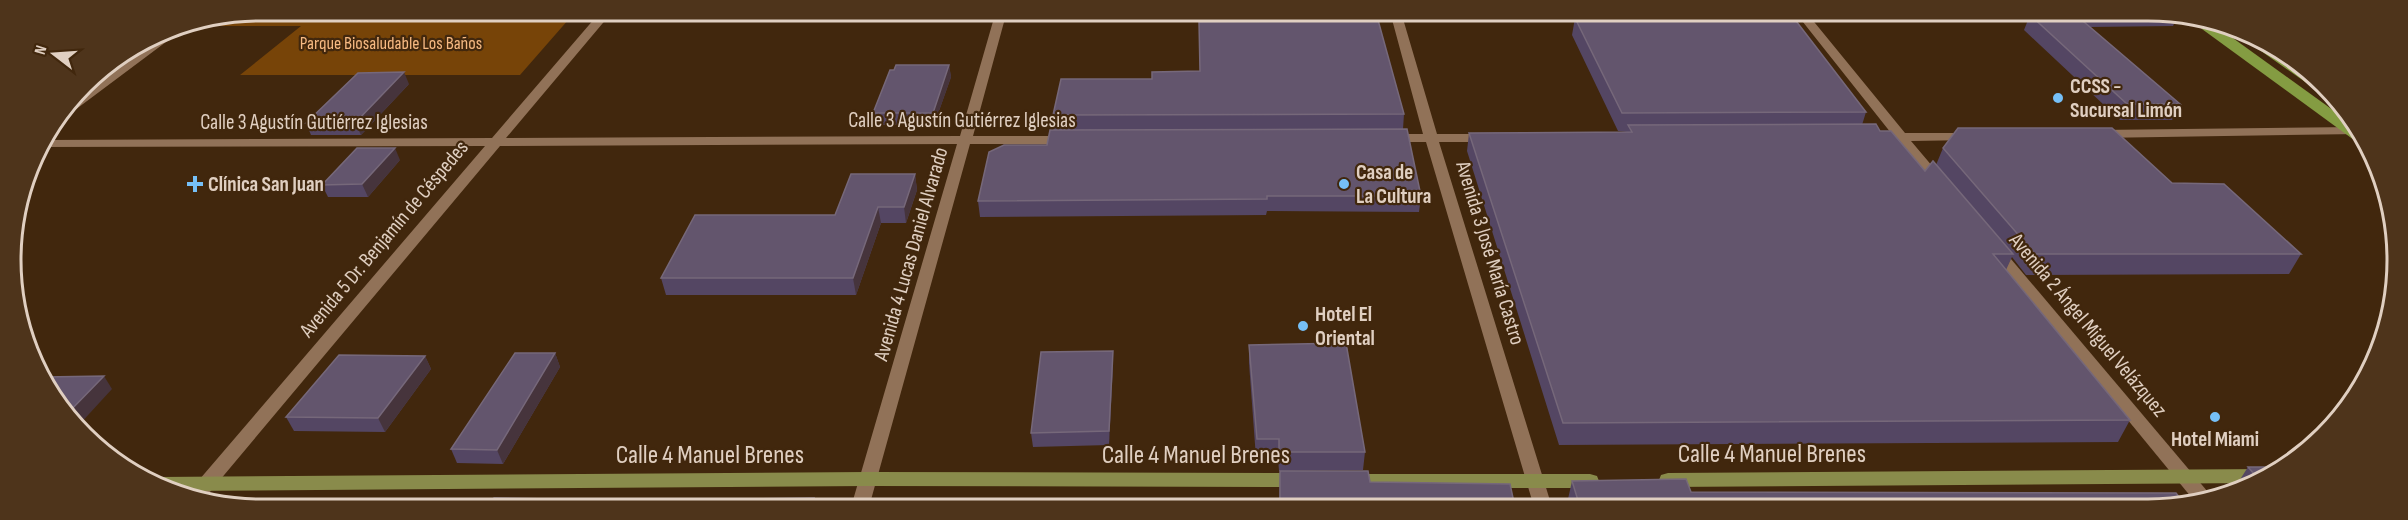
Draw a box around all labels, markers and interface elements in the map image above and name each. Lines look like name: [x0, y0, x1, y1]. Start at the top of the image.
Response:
north arrow: [24, 24, 84, 84]
park label: Parque Biosaludable Los Baños: [300, 33, 482, 54]
text: N: [31, 43, 51, 57]
place label: CCSS - Sucursal Limón: [2070, 74, 2182, 123]
marker: CCSS - Sucursal Limón: [2051, 91, 2065, 105]
street label: Calle 3 Agustín Gutiérrez Iglesias: [848, 108, 1076, 133]
street label: Calle 3 Agustín Gutiérrez Iglesias: [200, 110, 428, 135]
street label: Avenida 5 Dr. Benjamín de Céspedes: [294, 136, 474, 343]
street label: Avenida 4 Lucas Daniel Alvarado: [868, 144, 953, 365]
street label: Avenida 3 José María Castro: [1450, 157, 1530, 348]
place label: Casa de La Cultura: [1356, 160, 1431, 209]
place label: Clínica San Juan: [208, 172, 324, 197]
marker: Clínica San Juan: [186, 175, 204, 193]
marker: Casa de La Cultura: [1337, 177, 1351, 191]
street label: Avenida 2 Ángel Miguel Velázquez: [2003, 227, 2172, 422]
place label: Hotel El Oriental: [1315, 302, 1375, 351]
marker: Hotel El Oriental: [1296, 319, 1310, 333]
marker: Hotel Miami: [2208, 410, 2222, 424]
place label: Hotel Miami: [2171, 427, 2259, 452]
street label: Calle 4 Manuel Brenes: [1678, 439, 1866, 470]
street label: Calle 4 Manuel Brenes: [616, 440, 804, 471]
street label: Calle 4 Manuel Brenes: [1102, 440, 1290, 471]

